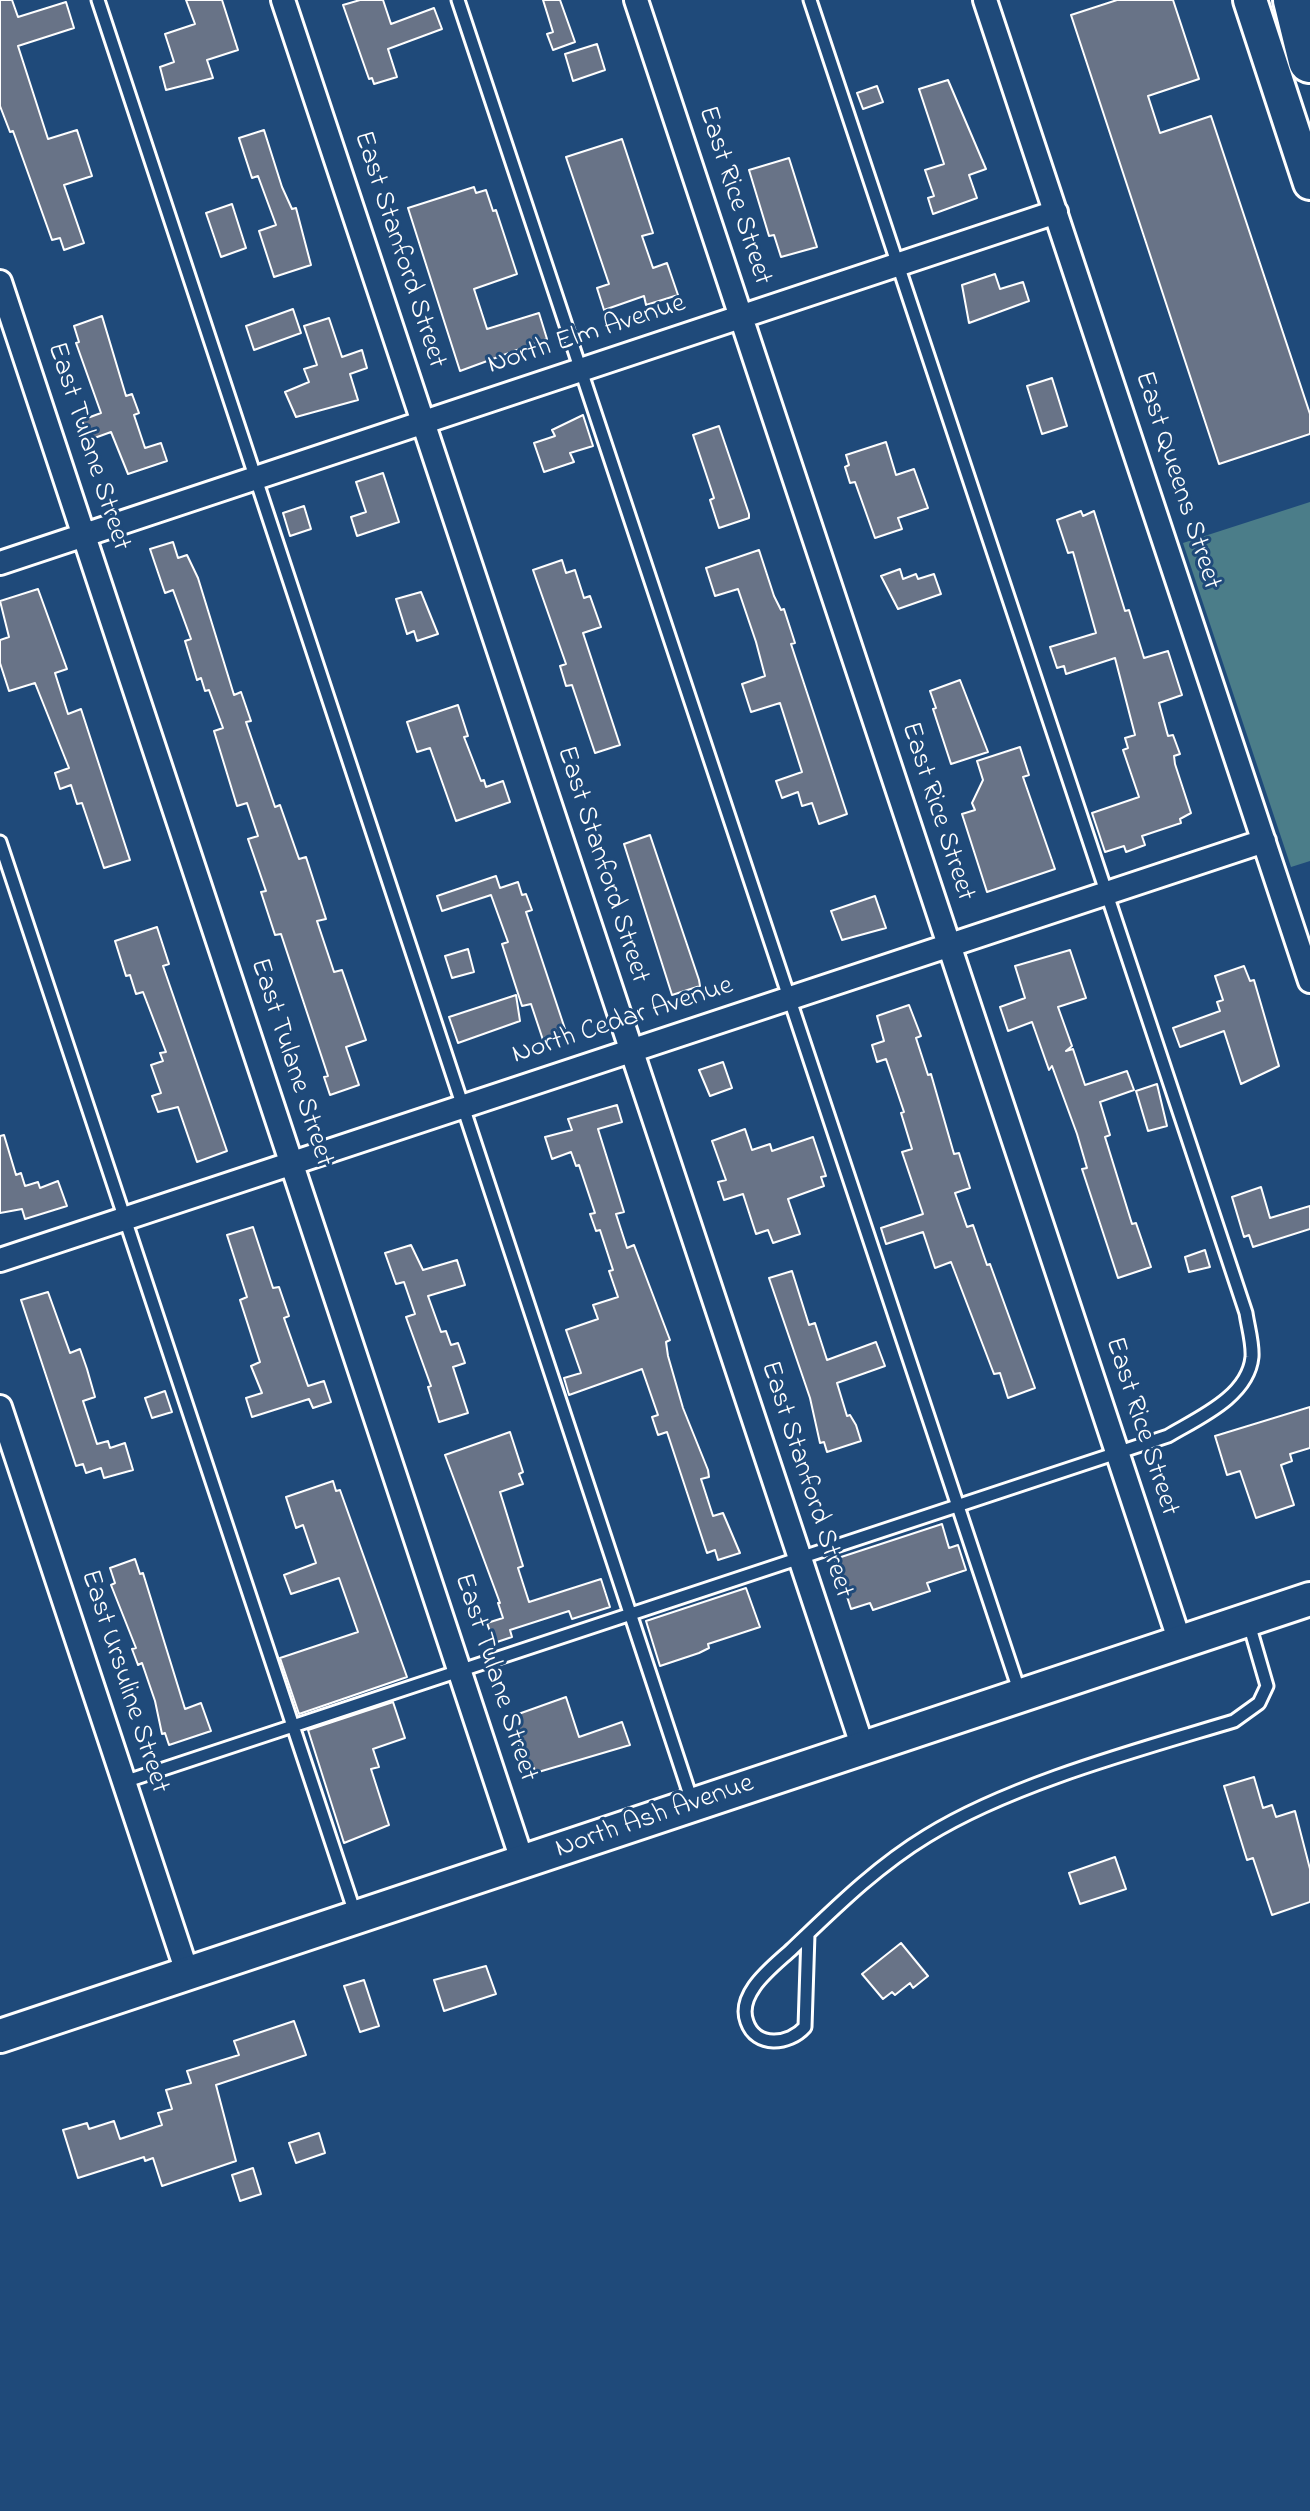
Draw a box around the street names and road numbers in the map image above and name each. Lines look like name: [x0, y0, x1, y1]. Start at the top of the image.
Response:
street label: East Rice Street: [688, 102, 778, 290]
street label: East Stanford Street: [344, 127, 452, 373]
street label: North Elm Avenue: [484, 288, 690, 384]
street label: East Tulane Street: [38, 339, 136, 555]
street label: East Queens Street: [1125, 368, 1227, 594]
street label: East Rice Street: [891, 718, 981, 906]
street label: East Stanford Street: [547, 742, 655, 988]
street label: East Tulane Street: [241, 955, 339, 1171]
street label: North Cedar Avenue: [508, 970, 738, 1074]
street label: East Rice Street: [1095, 1333, 1185, 1521]
street label: East Stanford Street: [751, 1357, 859, 1603]
street label: East Ursuline Street: [71, 1566, 175, 1798]
street label: East Tulane Street: [445, 1570, 543, 1786]
street label: North Ash Avenue: [551, 1768, 759, 1868]

